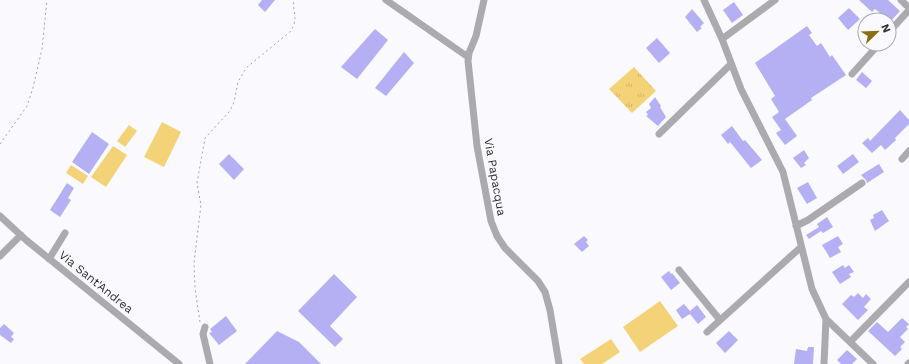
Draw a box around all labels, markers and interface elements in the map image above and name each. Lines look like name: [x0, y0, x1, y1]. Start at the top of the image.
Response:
north arrow: [857, 12, 897, 52]
text: N: [878, 22, 893, 35]
street label: Via Papacqua: [481, 137, 509, 217]
street label: Via Sant'Andrea: [56, 248, 136, 316]

